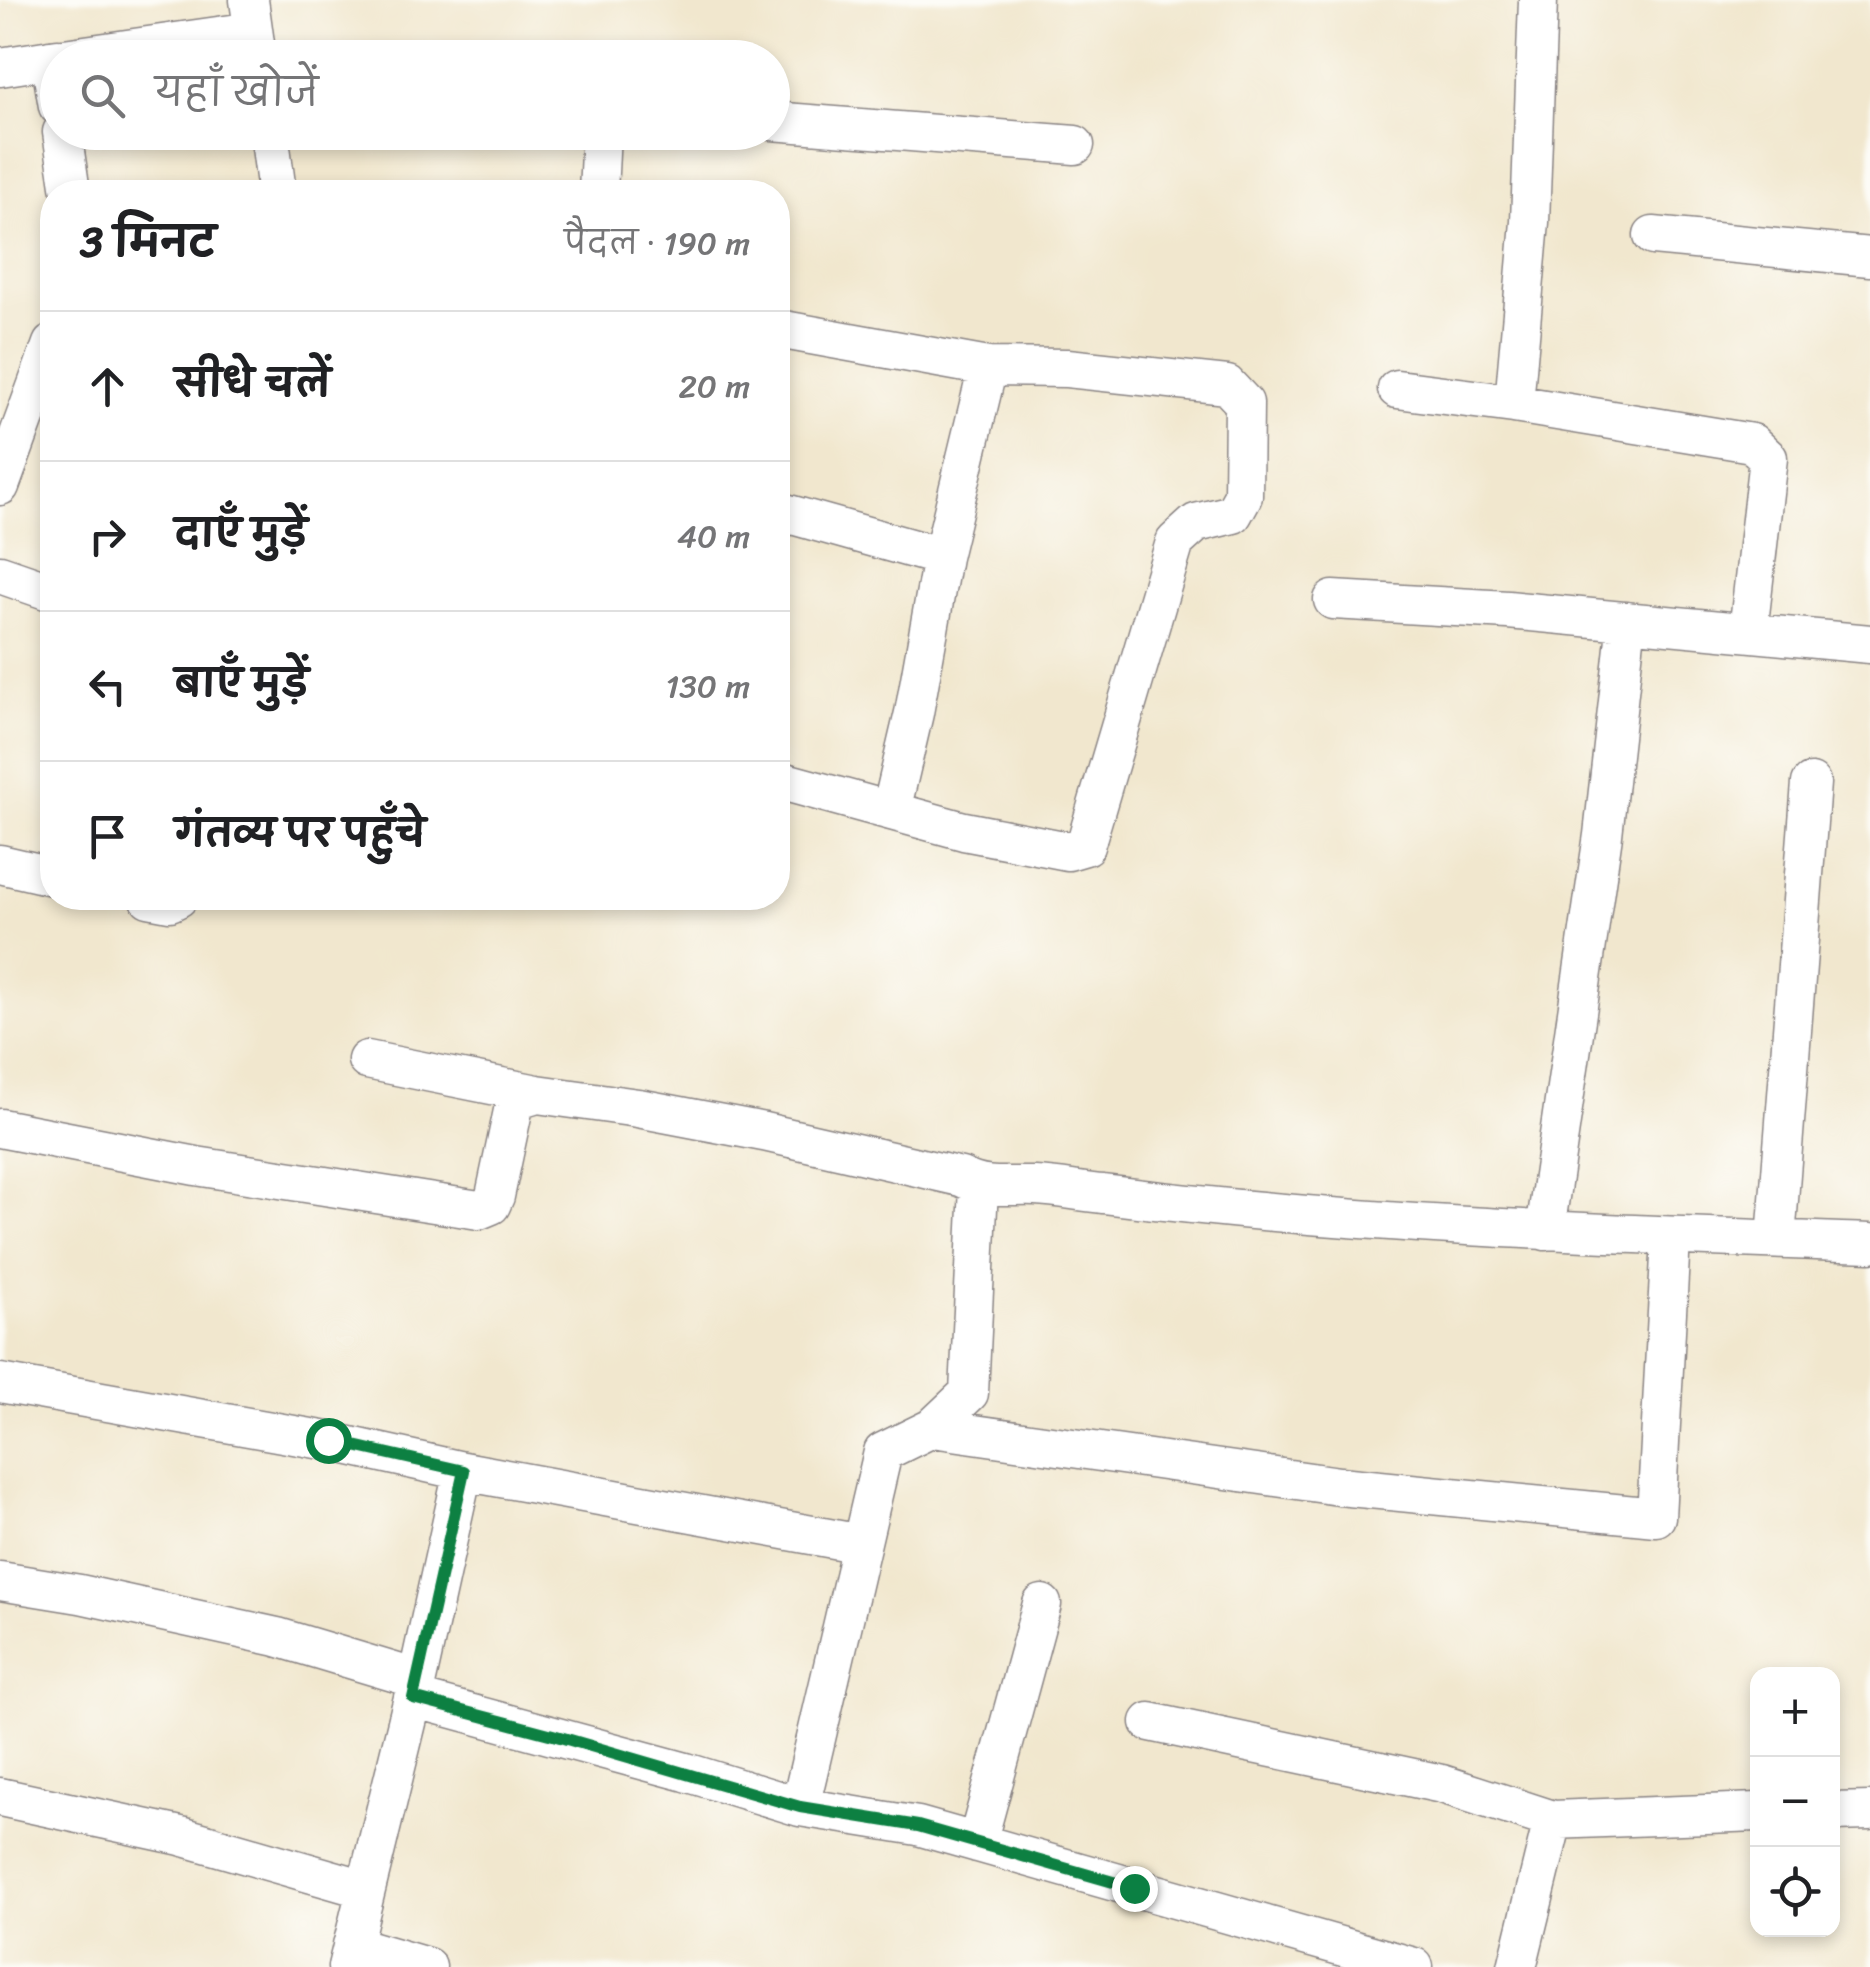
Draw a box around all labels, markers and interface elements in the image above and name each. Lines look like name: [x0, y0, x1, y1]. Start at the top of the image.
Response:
search box: [40, 40, 790, 150]
text: यहाँ खोजें: [155, 59, 318, 126]
icon: search: [75, 68, 130, 123]
text: 3 मिनट: [80, 205, 216, 279]
text: पैदल · 190 m: [564, 215, 750, 272]
text: सीधे चलें: [175, 350, 331, 417]
text: 20 m: [678, 358, 750, 415]
icon: ahead: [80, 359, 135, 414]
text: दाएँ मुड़ें: [175, 500, 307, 567]
text: 40 m: [677, 508, 750, 565]
icon: right: [80, 509, 135, 564]
text: बाएँ मुड़ें: [175, 650, 309, 717]
text: 130 m: [666, 658, 750, 715]
icon: left: [80, 659, 135, 714]
text: गंतव्य पर पहुँचे: [175, 800, 426, 867]
icon: arrive: [80, 809, 135, 864]
route start: [306, 1418, 352, 1464]
map controls: [1750, 1667, 1840, 1937]
button: +: [1750, 1667, 1840, 1757]
button: −: [1750, 1757, 1840, 1847]
button: locate: [1750, 1847, 1840, 1937]
route end: [1112, 1866, 1158, 1912]

